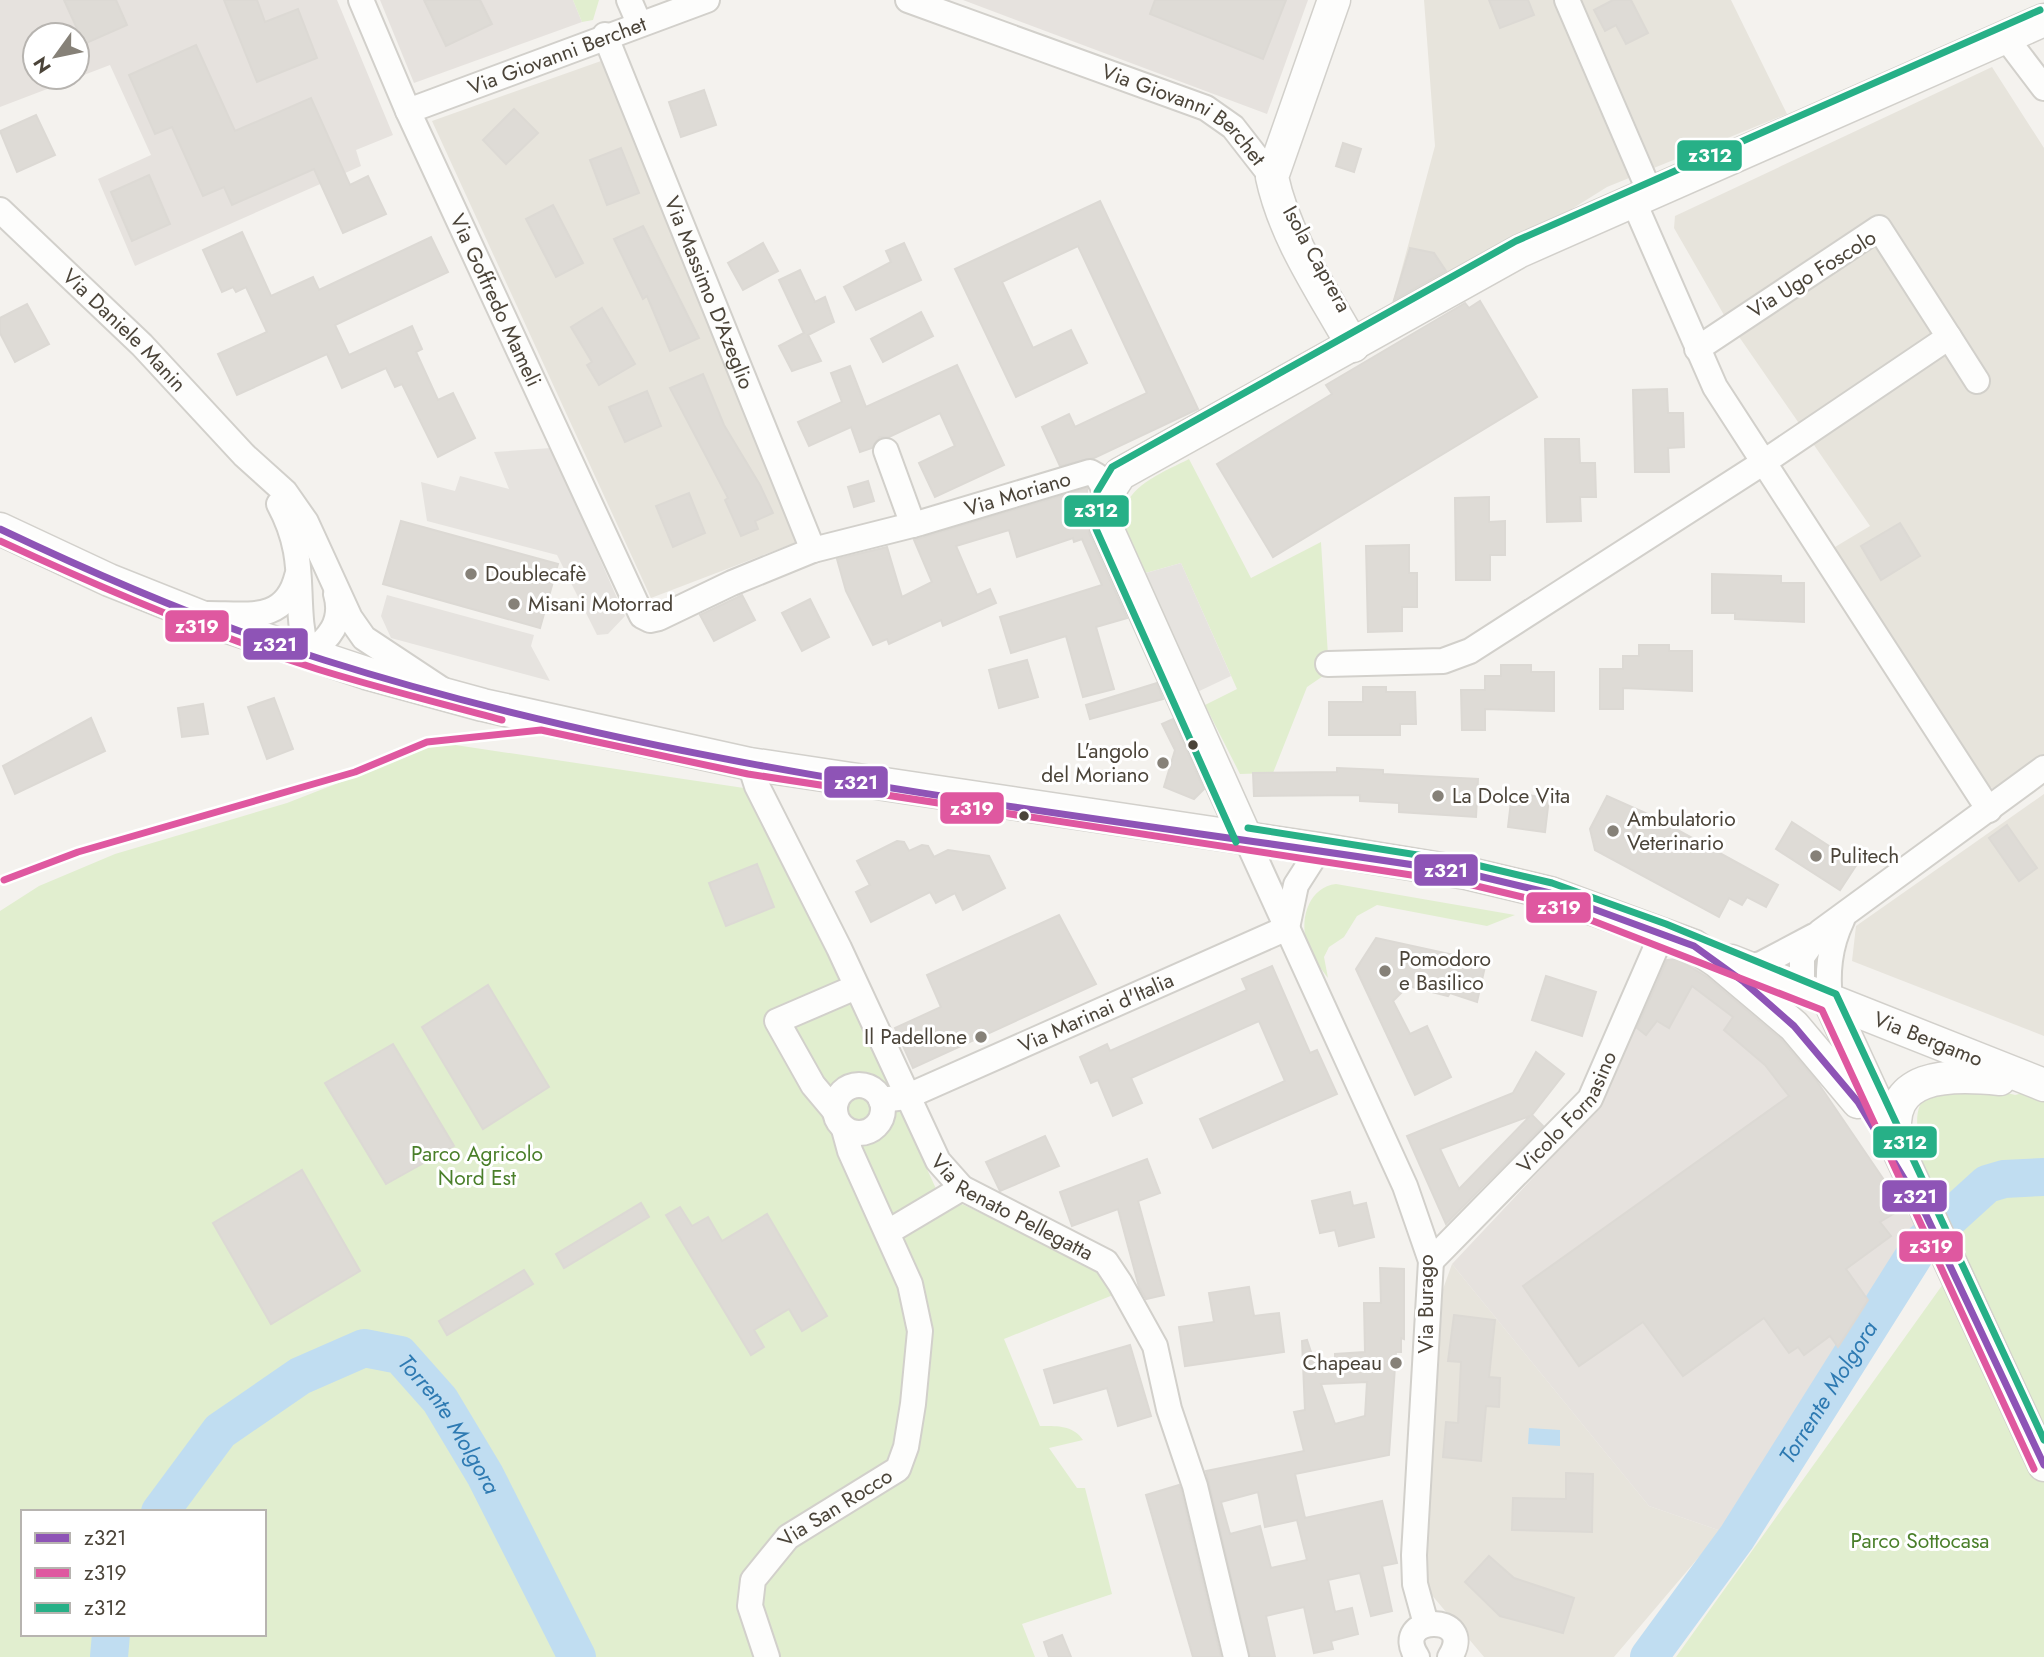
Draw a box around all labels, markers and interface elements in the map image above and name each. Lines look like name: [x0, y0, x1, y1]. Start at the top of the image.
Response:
street label: Via Giovanni Berchet: [464, 9, 651, 102]
north arrow: [21, 21, 91, 91]
text: N: [27, 51, 58, 79]
street label: Via Giovanni Berchet: [1097, 56, 1273, 172]
line badge: z312: [1676, 139, 1743, 172]
text: z312: [1688, 142, 1732, 169]
street label: Via Massimo D'Azeglio: [657, 192, 761, 394]
street label: Isola Caprera: [1275, 200, 1359, 318]
street label: Via Goffredo Mameli: [443, 209, 549, 392]
street label: Via Ugo Foscolo: [1742, 223, 1882, 325]
street label: Via Daniele Manin: [56, 262, 193, 399]
street label: Via Moriano: [961, 464, 1074, 524]
line badge: z312: [1063, 494, 1130, 528]
text: z312: [1074, 497, 1118, 524]
place label: Doublecafè: [485, 559, 587, 589]
marker: Doublecafè: [463, 566, 479, 582]
place label: Misani Motorrad: [528, 589, 673, 619]
marker: Misani Motorrad: [506, 596, 522, 612]
line badge: z319: [164, 609, 230, 643]
text: z319: [175, 613, 219, 640]
line badge: z321: [242, 627, 309, 661]
text: z321: [253, 631, 297, 658]
place label: L'angolo del Moriano: [1041, 736, 1149, 790]
unlabelled marker: [1186, 738, 1200, 752]
marker: L'angolo del Moriano: [1155, 755, 1171, 771]
line badge: z321: [823, 765, 889, 799]
text: z321: [834, 769, 878, 796]
place label: La Dolce Vita: [1452, 781, 1570, 811]
marker: La Dolce Vita: [1430, 788, 1446, 804]
line badge: z319: [939, 791, 1005, 825]
text: z319: [950, 795, 994, 822]
place label: Ambulatorio Veterinario: [1627, 804, 1736, 858]
unlabelled marker: [1017, 809, 1031, 823]
marker: Ambulatorio Veterinario: [1605, 823, 1621, 839]
place label: Pulitech: [1830, 841, 1899, 871]
marker: Pulitech: [1808, 848, 1824, 864]
line badge: z321: [1413, 853, 1479, 887]
text: z321: [1424, 857, 1468, 884]
line badge: z319: [1525, 891, 1592, 924]
text: z319: [1537, 894, 1581, 921]
place label: Pomodoro e Basilico: [1399, 944, 1491, 998]
marker: Pomodoro e Basilico: [1377, 963, 1393, 979]
street label: Via Marinai d'Italia: [1013, 965, 1178, 1060]
street label: Via Bergamo: [1869, 1004, 1987, 1074]
place label: Il Padellone: [864, 1022, 967, 1052]
marker: Il Padellone: [973, 1029, 989, 1045]
street label: Vicolo Fornasino: [1510, 1046, 1624, 1180]
line badge: z312: [1872, 1125, 1938, 1159]
text: z312: [1883, 1129, 1927, 1156]
park label: Parco Agricolo Nord Est: [411, 1139, 543, 1193]
street label: Via Renato Pellegatta: [923, 1147, 1099, 1268]
line badge: z321: [1881, 1179, 1948, 1213]
text: z321: [1893, 1183, 1937, 1210]
line badge: z319: [1898, 1230, 1964, 1263]
text: z319: [1909, 1233, 1953, 1260]
street label: Via Burago: [1411, 1254, 1441, 1354]
water label: Torrente Molgora: [1770, 1314, 1886, 1470]
water label: Torrente Molgora: [390, 1347, 509, 1500]
place label: Chapeau: [1303, 1348, 1382, 1378]
marker: Chapeau: [1388, 1355, 1404, 1371]
street label: Via San Rocco: [771, 1461, 898, 1554]
legend: [21, 1510, 266, 1636]
text: z321: [84, 1523, 127, 1553]
park label: Parco Sottocasa: [1851, 1526, 1989, 1556]
text: z319: [84, 1558, 127, 1588]
text: z312: [84, 1593, 127, 1623]

